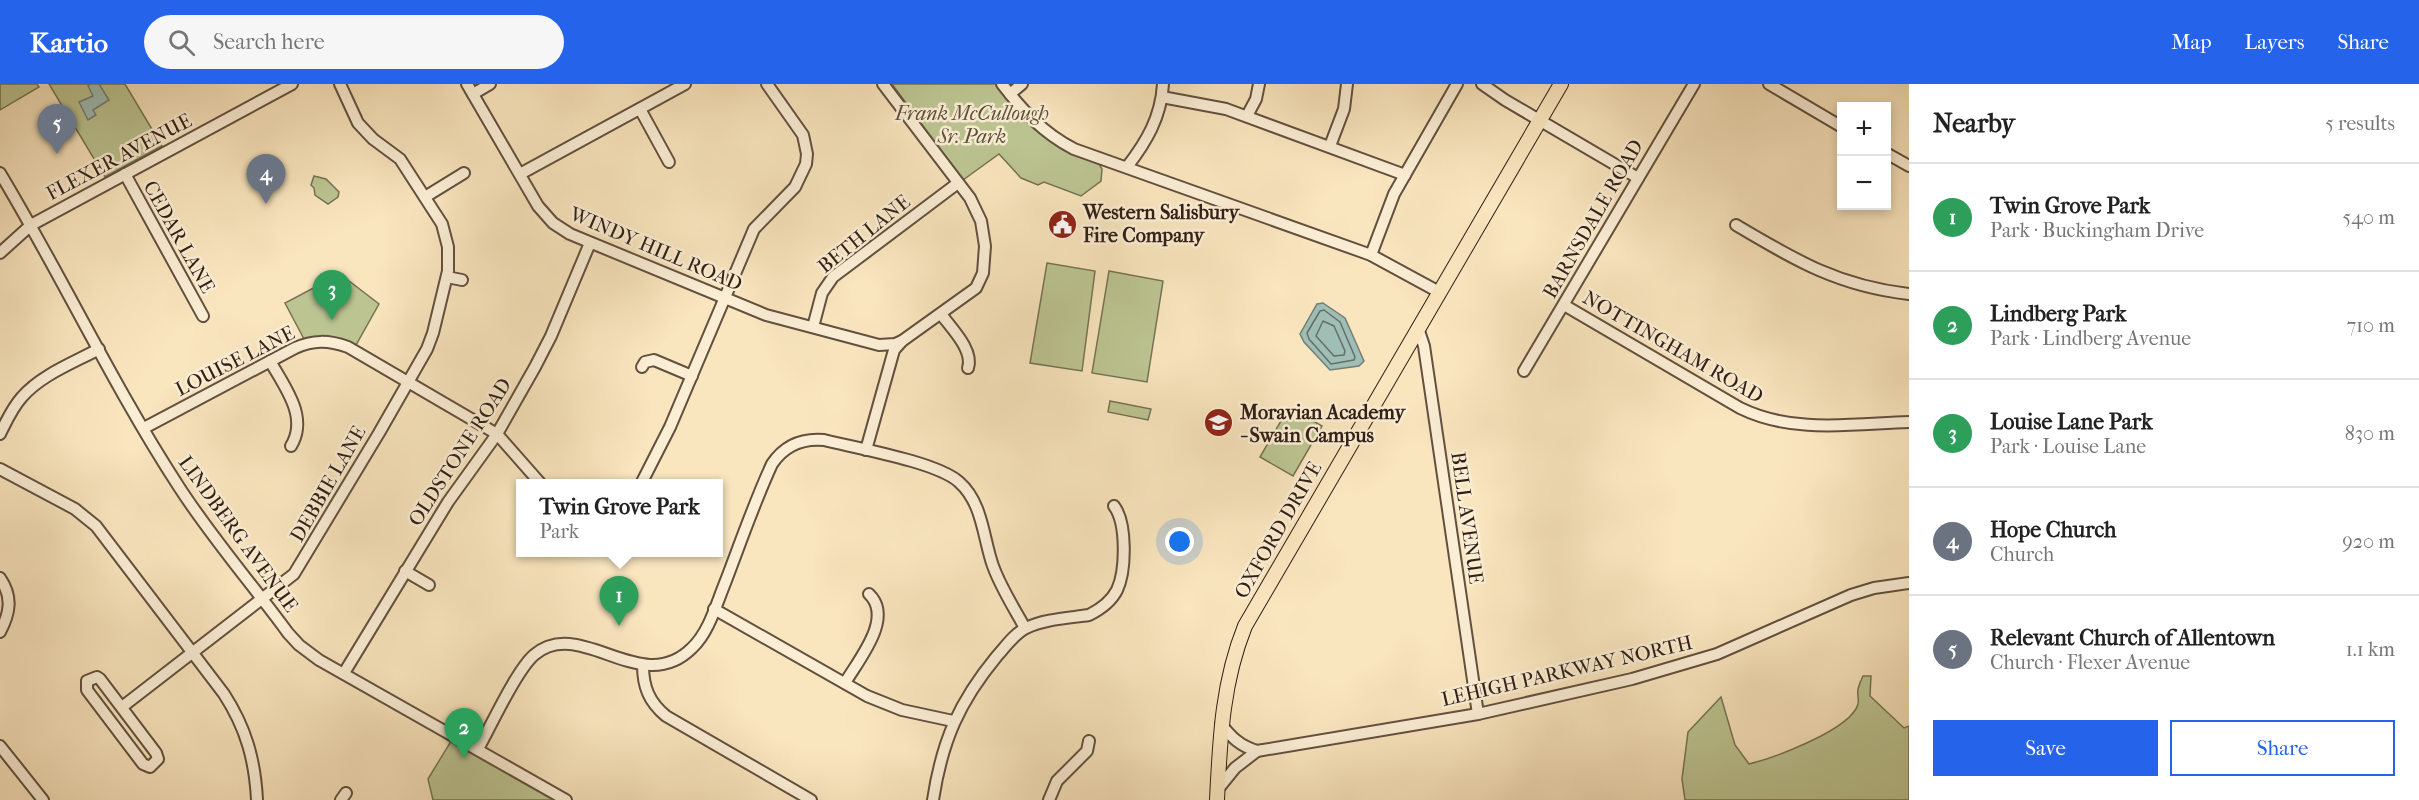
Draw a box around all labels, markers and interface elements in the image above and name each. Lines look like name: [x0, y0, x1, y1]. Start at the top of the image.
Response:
search box: [144, 15, 564, 69]
text: Kartio: [30, 26, 108, 59]
icon: search: [165, 26, 198, 59]
text: Search here: [213, 29, 325, 55]
text: Map: [2171, 30, 2212, 54]
text: Layers: [2245, 30, 2304, 54]
text: Share: [2337, 30, 2389, 54]
park label: Frank McCullough Sr. Park: [894, 102, 1049, 148]
map controls: [1837, 102, 1891, 210]
button: +: [1837, 102, 1891, 156]
pin: 5: [38, 104, 76, 154]
text: Nearby: [1933, 108, 2015, 139]
street label: FLEXER AVENUE: [42, 109, 196, 205]
text: 5 results: [2325, 112, 2395, 135]
street label: BARNSDALE ROAD: [1538, 135, 1648, 303]
pin: 4: [246, 154, 286, 204]
button: −: [1837, 156, 1891, 210]
street label: CEDAR LANE: [139, 177, 219, 297]
street label: BETH LANE: [813, 190, 915, 278]
text: Twin Grove Park: [1990, 193, 2150, 219]
place label: Western Salisbury Fire Company: [1082, 201, 1241, 247]
street label: WINDY HILL ROAD: [565, 202, 746, 296]
text: 1: [1949, 206, 1956, 229]
text: 540 m: [2343, 206, 2395, 229]
public building icon: Western Salisbury Fire Company: [1046, 208, 1078, 240]
text: Park · Buckingham Drive: [1990, 219, 2204, 242]
pin: 3: [312, 270, 352, 320]
street label: NOTTINGHAM ROAD: [1579, 286, 1767, 408]
text: Lindberg Park: [1990, 301, 2126, 327]
text: 2: [1947, 314, 1958, 337]
text: 710 m: [2346, 314, 2395, 337]
street label: LOUISE LANE: [172, 321, 298, 401]
text: Park · Lindberg Avenue: [1990, 327, 2191, 350]
street label: OLDSTONE ROAD: [404, 374, 516, 530]
place label: Moravian Academy - Swain Campus: [1239, 401, 1406, 447]
school or university icon: Moravian Academy - Swain Campus: [1203, 407, 1235, 439]
text: Louise Lane Park: [1990, 409, 2153, 435]
street label: DEBBIE LANE: [286, 422, 370, 546]
text: 3: [1948, 422, 1957, 445]
text: 830 m: [2345, 422, 2395, 445]
text: Park · Louise Lane: [1990, 435, 2146, 458]
street label: BELL AVENUE: [1446, 450, 1488, 586]
street label: LINDBERG AVENUE: [174, 451, 302, 617]
street label: OXFORD DRIVE: [1230, 458, 1326, 602]
popup: [516, 479, 723, 557]
text: Twin Grove Park: [539, 494, 700, 520]
text: Hope Church: [1990, 517, 2116, 543]
text: Park: [539, 520, 579, 543]
your location: [1165, 527, 1194, 556]
text: 4: [1947, 530, 1958, 553]
text: 920 m: [2342, 530, 2395, 553]
text: Church: [1990, 543, 2054, 566]
pin: 1: [600, 576, 638, 626]
text: Relevant Church of Allentown: [1990, 625, 2275, 651]
street label: LEHIGH PARKWAY NORTH: [1439, 631, 1695, 711]
text: 5: [1948, 638, 1957, 661]
text: 1.1 km: [2346, 638, 2395, 661]
text: Church · Flexer Avenue: [1990, 651, 2190, 674]
pin: 2: [444, 708, 484, 758]
button: Save: [1933, 720, 2158, 776]
button: Share: [2170, 720, 2395, 776]

